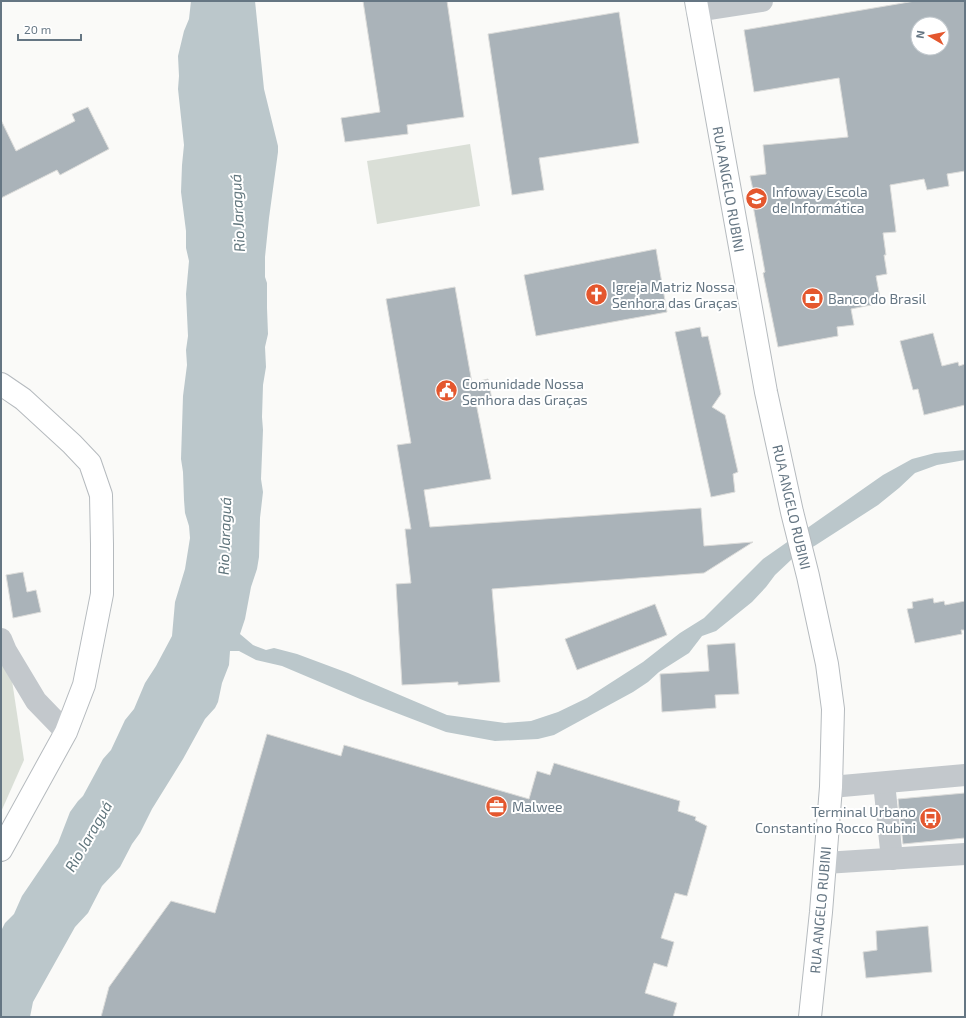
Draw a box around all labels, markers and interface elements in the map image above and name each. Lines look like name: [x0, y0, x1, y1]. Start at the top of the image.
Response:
scale bar: [18, 16, 81, 42]
north arrow: [910, 16, 950, 56]
text: 20 m: [24, 22, 51, 36]
text: N: [913, 29, 927, 39]
street label: RUA ANGELO RUBINI: [710, 125, 748, 253]
water label: Rio Jaraguá: [226, 173, 248, 253]
place label: Infoway Escola de Informática: [772, 183, 868, 216]
school or university icon: Infoway Escola de Informática: [743, 186, 769, 212]
place label: Igreja Matriz Nossa Senhora das Graças: [612, 278, 738, 312]
church icon: Igreja Matriz Nossa Senhora das Graças: [583, 281, 609, 307]
bank icon: Banco do Brasil: [800, 285, 826, 311]
place label: Banco do Brasil: [828, 290, 927, 307]
place label: Comunidade Nossa Senhora das Graças: [462, 375, 588, 409]
public building icon: Comunidade Nossa Senhora das Graças: [433, 378, 459, 404]
street label: RUA ANGELO RUBINI: [769, 443, 815, 571]
water label: Rio Jaraguá: [214, 497, 234, 575]
office icon: Malwee: [483, 793, 509, 819]
water label: Rio Jaraguá: [61, 798, 115, 874]
place label: Malwee: [512, 798, 562, 815]
place label: Terminal Urbano Constantino Rocco Rubini: [755, 803, 916, 836]
bus stop icon: Terminal Urbano Constantino Rocco Rubini: [918, 806, 944, 832]
street label: RUA ANGELO RUBINI: [806, 846, 834, 974]

